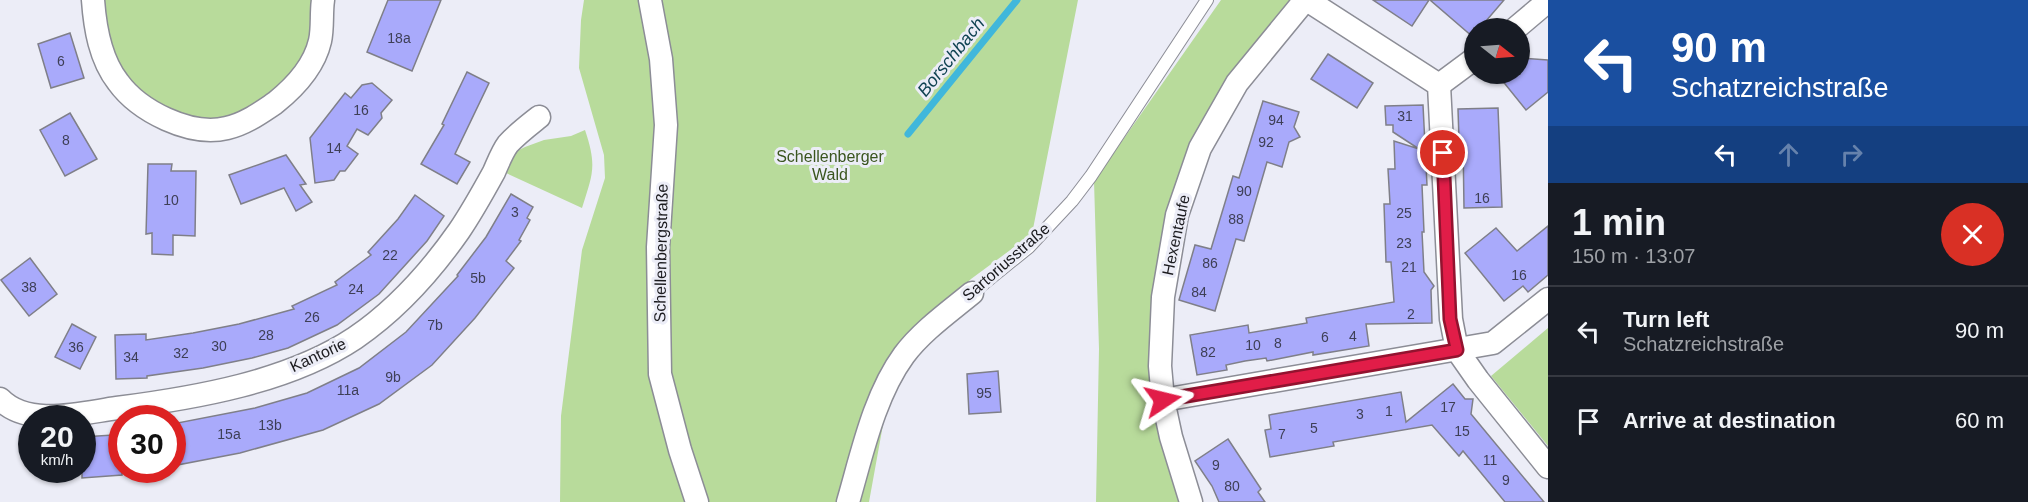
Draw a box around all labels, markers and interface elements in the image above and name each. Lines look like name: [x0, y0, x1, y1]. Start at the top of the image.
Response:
water label: Borschbach: [913, 14, 989, 100]
north arrow: [1464, 18, 1530, 84]
map controls: [1464, 18, 1530, 84]
icon: left: [1572, 24, 1650, 102]
text: 90 m: [1671, 24, 1767, 71]
house number: 18a: [387, 30, 411, 46]
house number: 6: [57, 53, 65, 69]
text: Schatzreichstraße: [1671, 73, 1889, 103]
house number: 16: [353, 102, 369, 118]
house number: 31: [1397, 108, 1413, 124]
house number: 94: [1268, 112, 1284, 128]
pin: [1417, 127, 1468, 178]
house number: 8: [62, 132, 70, 148]
house number: 92: [1258, 134, 1274, 150]
icon: arrive: [1426, 136, 1459, 169]
icon: left: [1709, 138, 1742, 171]
icon: ahead: [1772, 138, 1805, 171]
icon: right: [1835, 138, 1868, 171]
house number: 14: [326, 140, 342, 156]
park label: Schellenberger Wald: [776, 148, 884, 183]
street label: Schellenbergstraße: [651, 183, 671, 323]
house number: 90: [1236, 183, 1252, 199]
house number: 16: [1474, 190, 1490, 206]
house number: 10: [163, 192, 179, 208]
street label: Hexentaufe: [1159, 193, 1193, 277]
text: 1 min: [1572, 202, 1666, 243]
button: close: [1941, 203, 2004, 266]
house number: 3: [511, 204, 519, 220]
house number: 25: [1396, 205, 1412, 221]
house number: 88: [1228, 211, 1244, 227]
street label: Sartoriusstraße: [959, 220, 1053, 304]
house number: 23: [1396, 235, 1412, 251]
text: 150 m · 13:07: [1572, 245, 1695, 267]
house number: 22: [382, 247, 398, 263]
house number: 86: [1202, 255, 1218, 271]
house number: 21: [1401, 259, 1417, 275]
house number: 16: [1511, 267, 1527, 283]
house number: 5b: [470, 270, 486, 286]
house number: 38: [21, 279, 37, 295]
house number: 24: [348, 281, 364, 297]
house number: 84: [1191, 284, 1207, 300]
house number: 2: [1407, 306, 1415, 322]
text: Turn left: [1623, 307, 1709, 332]
house number: 26: [304, 309, 320, 325]
icon: left: [1572, 315, 1605, 348]
house number: 7b: [427, 317, 443, 333]
text: 90 m: [1955, 318, 2004, 343]
house number: 28: [258, 327, 274, 343]
house number: 4: [1349, 328, 1357, 344]
house number: 6: [1321, 329, 1329, 345]
text: Schatzreichstraße: [1623, 333, 1784, 355]
street label: Kantorie: [287, 335, 349, 375]
house number: 8: [1274, 335, 1282, 351]
house number: 10: [1245, 337, 1261, 353]
house number: 30: [211, 338, 227, 354]
house number: 36: [68, 339, 84, 355]
house number: 82: [1200, 344, 1216, 360]
house number: 32: [173, 345, 189, 361]
house number: 34: [123, 349, 139, 365]
position arrow: [1131, 368, 1195, 432]
house number: 9b: [385, 369, 401, 385]
house number: 11a: [337, 382, 359, 398]
house number: 95: [976, 385, 992, 401]
house number: 17: [1440, 399, 1456, 415]
house number: 1: [1385, 403, 1393, 419]
speed limit sign: 30: [108, 405, 186, 483]
icon: arrive: [1572, 405, 1605, 438]
house number: 3: [1356, 406, 1364, 422]
text: Arrive at destination: [1623, 408, 1836, 433]
text: 60 m: [1955, 408, 2004, 433]
house number: 13b: [258, 417, 282, 433]
text: 20: [40, 420, 74, 453]
house number: 5: [1310, 420, 1318, 436]
house number: 15: [1454, 423, 1470, 439]
house number: 15a: [217, 426, 241, 442]
house number: 7: [1278, 426, 1286, 442]
text: km/h: [41, 451, 73, 468]
house number: 11: [1483, 452, 1497, 468]
house number: 9: [1212, 457, 1220, 473]
house number: 9: [1502, 472, 1510, 488]
house number: 80: [1224, 478, 1240, 494]

